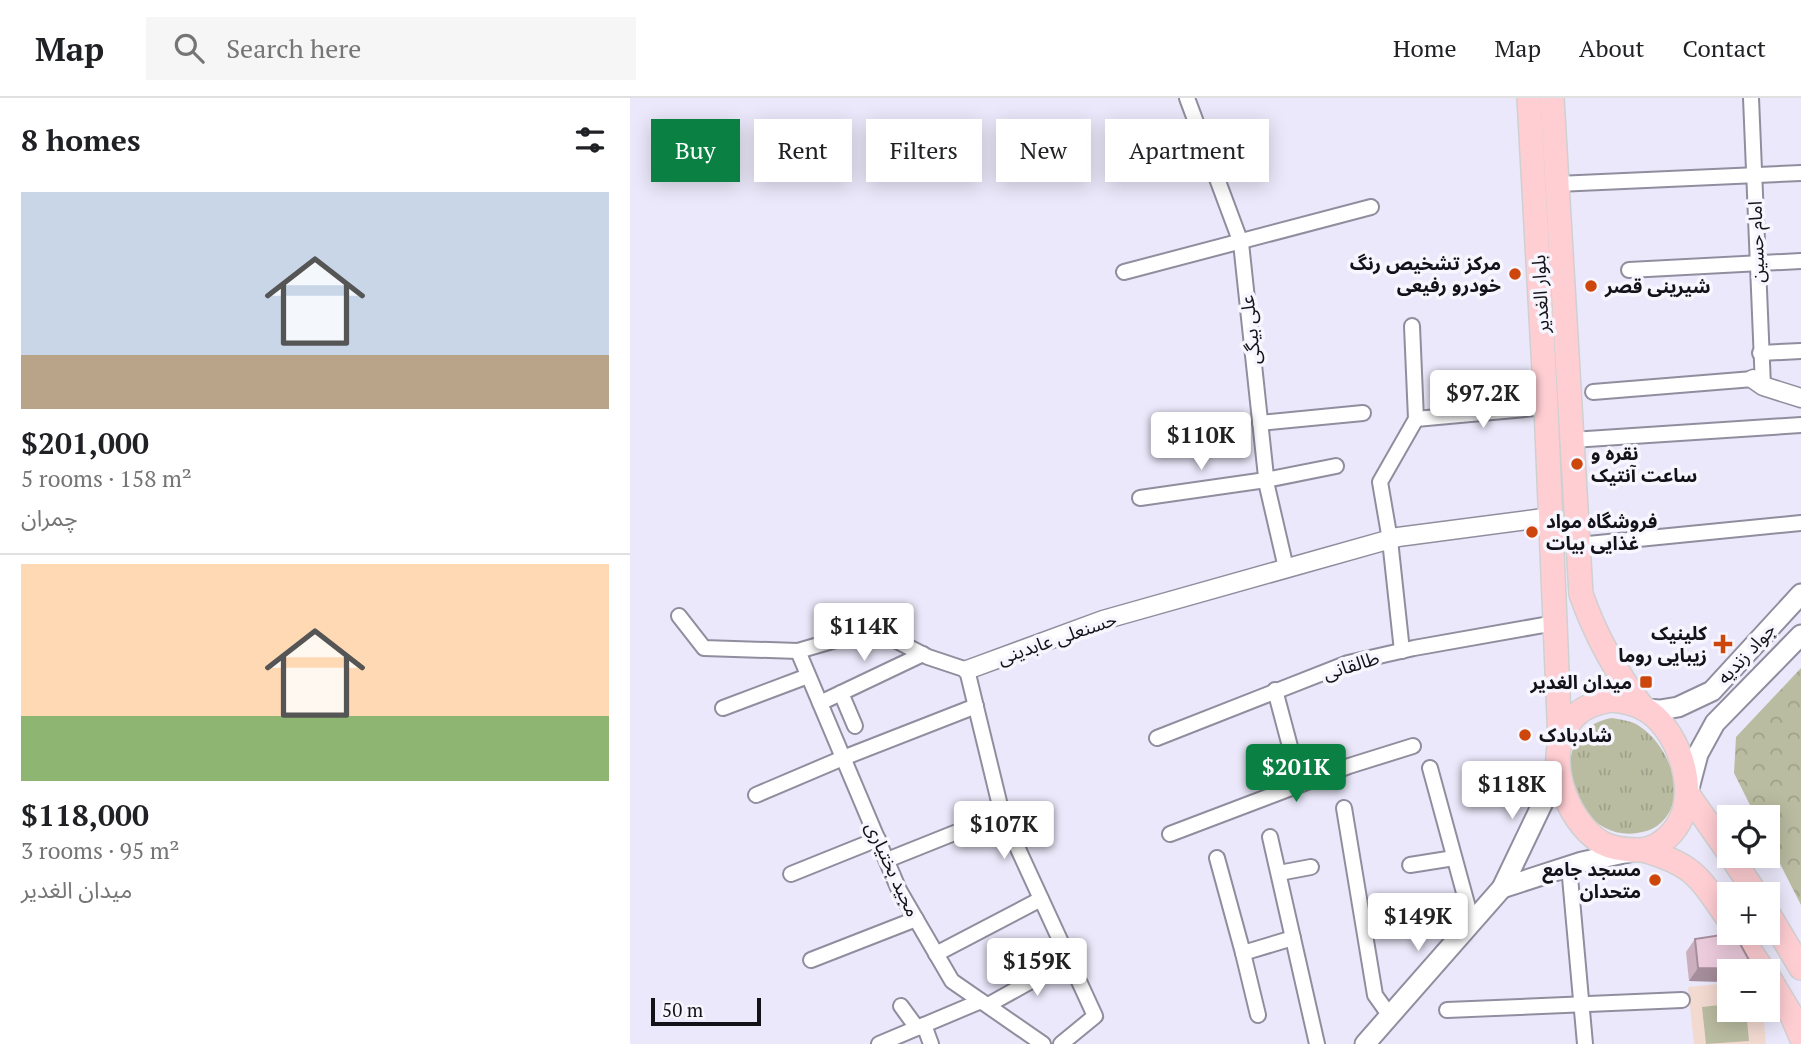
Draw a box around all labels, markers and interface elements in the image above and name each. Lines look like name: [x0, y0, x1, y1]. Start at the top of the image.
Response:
search box: [146, 17, 636, 80]
text: Map: [35, 27, 104, 70]
icon: search: [170, 29, 208, 67]
text: Search here: [226, 31, 361, 65]
text: Home: [1393, 32, 1457, 64]
text: Map: [1495, 32, 1541, 64]
text: About: [1579, 32, 1645, 64]
text: Contact: [1683, 32, 1766, 64]
chip: Buy: [651, 119, 740, 182]
chip: Rent: [754, 119, 852, 182]
chip: Filters: [866, 119, 982, 182]
chip: New: [996, 119, 1091, 182]
chip: Apartment: [1105, 119, 1269, 182]
text: 8 homes: [21, 120, 140, 160]
icon: filters: [571, 121, 609, 159]
street label: امام حسین: [1742, 200, 1772, 283]
icon: home: [252, 238, 378, 364]
place label: مرکز تشخیص رنگ خودرو رفیعی: [1350, 250, 1501, 297]
street label: بلوار الغدیر: [1525, 254, 1554, 335]
marker: مرکز تشخیص رنگ خودرو رفیعی: [1507, 266, 1523, 282]
place label: شیرینی قصر: [1604, 273, 1710, 298]
marker: شیرینی قصر: [1583, 278, 1599, 294]
street label: علی بیگی: [1233, 294, 1266, 366]
pin: $97.2K: [1426, 370, 1540, 430]
text: $97.2K: [1446, 377, 1520, 408]
pin: $110K: [1152, 412, 1250, 472]
text: $110K: [1167, 419, 1235, 450]
text: $201,000: [21, 423, 149, 463]
place label: نقره و ساعت آنتیک: [1591, 440, 1697, 487]
marker: نقره و ساعت آنتیک: [1569, 456, 1585, 472]
text: 5 rooms · 158 m²: [21, 463, 192, 494]
text: چمران: [21, 502, 78, 533]
place label: فروشگاه مواد غذایی بیات: [1546, 508, 1657, 555]
marker: فروشگاه مواد غذایی بیات: [1524, 524, 1540, 540]
pin: $114K: [815, 603, 913, 663]
street label: حسنعلی عابدینی: [994, 605, 1120, 670]
icon: home: [252, 610, 378, 736]
text: $114K: [830, 610, 898, 641]
street label: جواد زندیه: [1711, 617, 1780, 689]
place label: کلینیک زیبایی روما: [1618, 620, 1707, 667]
marker: کلینیک زیبایی روما: [1713, 634, 1733, 654]
street label: طالقانی: [1320, 644, 1382, 685]
place label: میدان الغدیر: [1529, 669, 1632, 694]
marker: میدان الغدیر: [1638, 674, 1654, 690]
place label: شادبادک: [1539, 722, 1612, 747]
marker: شادبادک: [1517, 727, 1533, 743]
pin: $201K: [1247, 744, 1345, 804]
text: $201K: [1262, 751, 1330, 782]
pin: $118K: [1463, 762, 1561, 821]
text: $118K: [1478, 768, 1546, 799]
text: $118,000: [21, 795, 149, 835]
pin: $107K: [955, 802, 1053, 861]
map controls: [1717, 805, 1780, 1022]
button: locate: [1717, 805, 1780, 868]
text: $107K: [970, 808, 1038, 839]
street label: مجید بختیاری: [861, 817, 926, 920]
text: 3 rooms · 95 m²: [21, 835, 180, 866]
place label: مسجد جامع متحدان: [1542, 856, 1641, 903]
marker: مسجد جامع متحدان: [1647, 872, 1663, 888]
text: میدان الغدیر: [21, 874, 132, 905]
button: +: [1717, 882, 1780, 945]
pin: $149K: [1369, 894, 1467, 953]
text: $149K: [1384, 900, 1452, 931]
pin: $159K: [988, 939, 1086, 998]
text: $159K: [1003, 945, 1071, 976]
button: −: [1717, 959, 1780, 1022]
scale bar: [651, 995, 761, 1027]
text: 50 m: [662, 997, 703, 1022]

